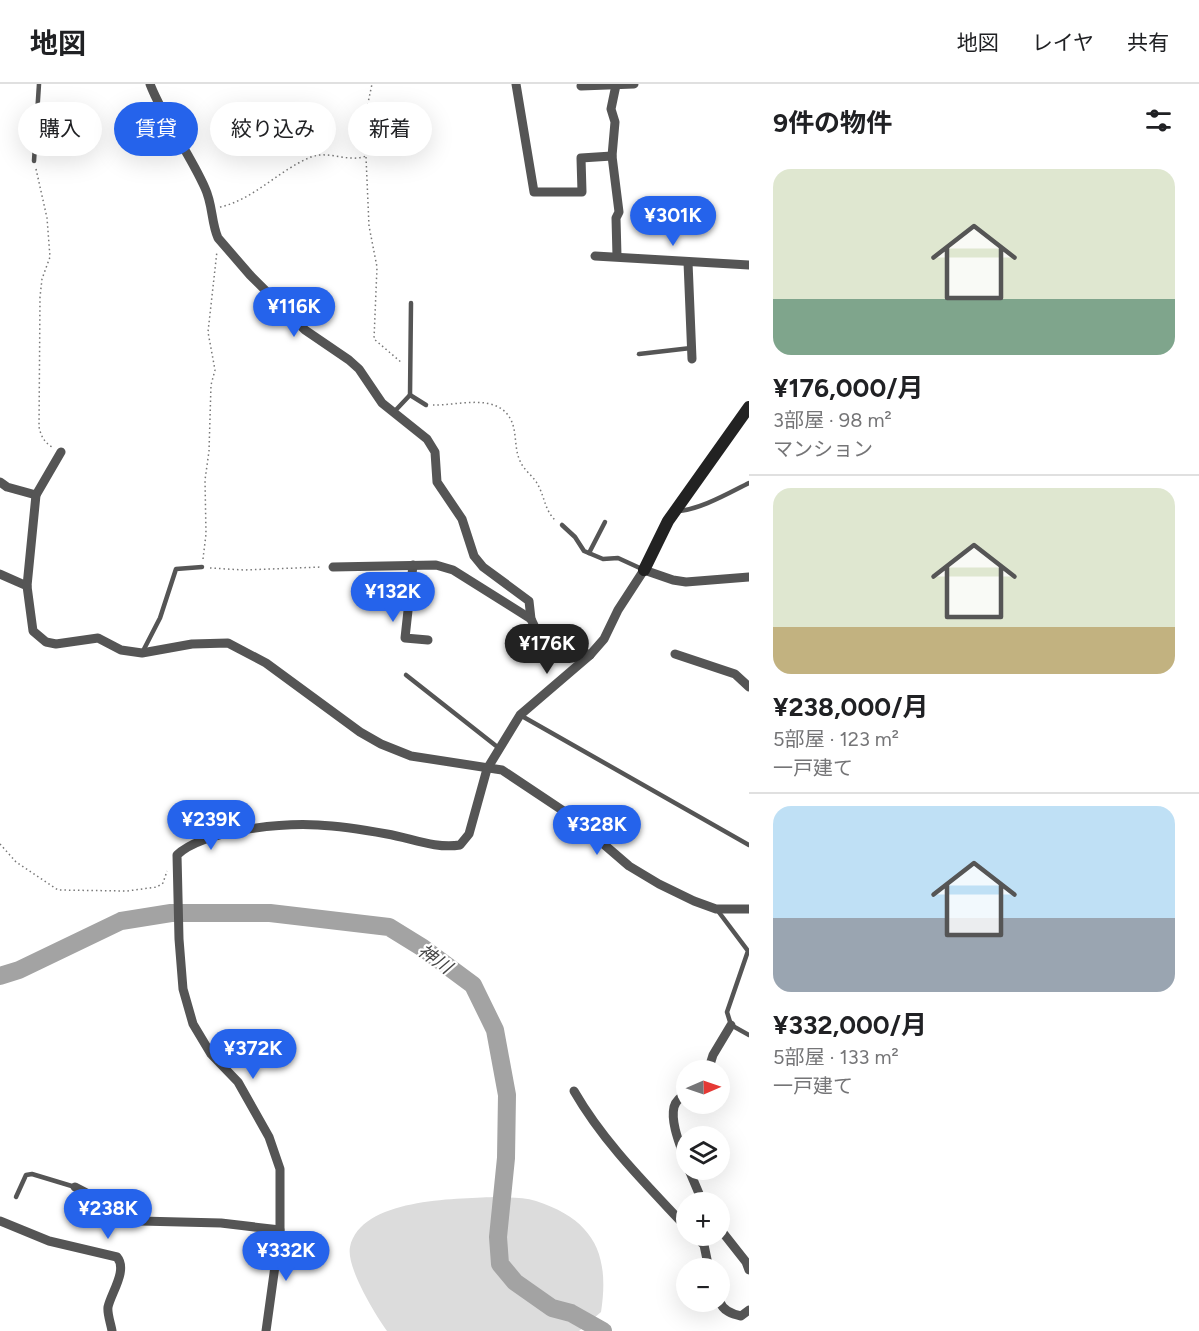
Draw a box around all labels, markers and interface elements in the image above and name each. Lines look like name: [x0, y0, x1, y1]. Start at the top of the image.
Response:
text: 地図: [30, 26, 86, 60]
text: 地図: [957, 30, 999, 55]
text: レイヤ: [1032, 30, 1094, 55]
text: 共有: [1127, 30, 1169, 55]
chip: 購入: [18, 102, 102, 156]
chip: 賃貸: [114, 102, 198, 156]
chip: 絞り込み: [210, 102, 336, 156]
chip: 新着: [348, 102, 432, 156]
icon: filters: [1142, 104, 1175, 137]
text: 9件の物件: [773, 107, 892, 139]
pin: ¥301K: [631, 196, 715, 247]
text: ¥301K: [644, 203, 702, 227]
icon: home: [920, 208, 1028, 316]
pin: ¥116K: [252, 287, 336, 338]
text: ¥116K: [267, 294, 321, 318]
text: ¥176,000/月: [773, 372, 923, 404]
text: 3部屋 · 98 m²: [773, 408, 892, 432]
text: マンション: [773, 437, 873, 461]
icon: home: [920, 527, 1028, 635]
pin: ¥132K: [351, 572, 435, 623]
text: ¥132K: [365, 579, 421, 603]
pin: ¥176K: [505, 624, 589, 675]
text: ¥176K: [519, 631, 575, 655]
text: ¥238,000/月: [773, 691, 928, 723]
text: 5部屋 · 123 m²: [773, 727, 899, 751]
text: 一戸建て: [773, 756, 853, 780]
pin: ¥239K: [169, 800, 253, 851]
pin: ¥328K: [555, 805, 639, 856]
text: ¥239K: [181, 807, 241, 831]
text: ¥328K: [567, 812, 627, 836]
icon: home: [920, 845, 1028, 953]
water label: 神川: [414, 940, 458, 979]
text: ¥332,000/月: [773, 1009, 927, 1041]
pin: ¥372K: [211, 1029, 295, 1080]
text: ¥372K: [223, 1036, 283, 1060]
text: 5部屋 · 133 m²: [773, 1045, 899, 1069]
north arrow: [676, 1060, 730, 1114]
map controls: [676, 1060, 730, 1312]
text: 一戸建て: [773, 1074, 853, 1098]
button: layers: [676, 1126, 730, 1180]
pin: ¥238K: [66, 1189, 150, 1240]
button: +: [676, 1192, 730, 1246]
text: ¥238K: [78, 1196, 138, 1220]
pin: ¥332K: [244, 1231, 328, 1282]
text: ¥332K: [256, 1238, 316, 1262]
button: −: [676, 1258, 730, 1312]

